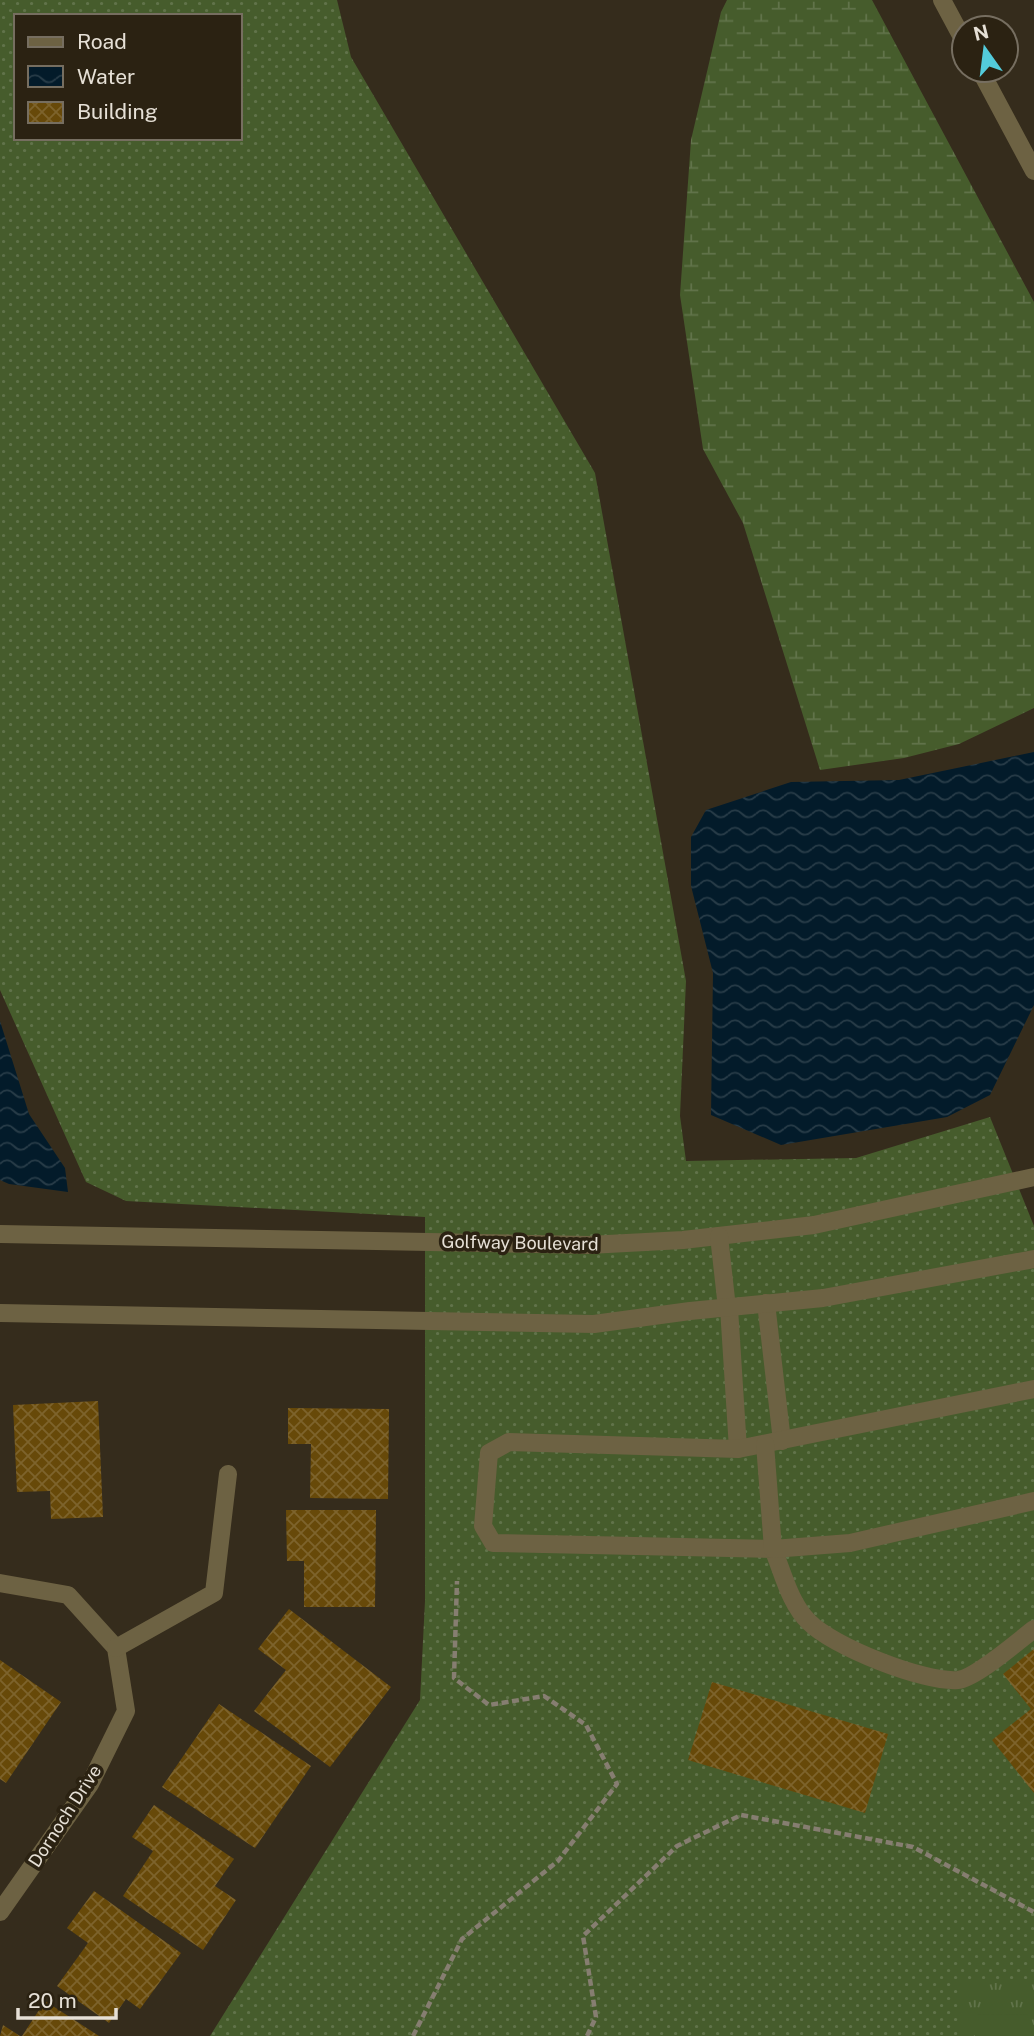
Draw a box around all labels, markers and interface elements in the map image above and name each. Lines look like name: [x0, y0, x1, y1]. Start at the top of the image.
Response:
legend: [14, 14, 242, 140]
north arrow: [950, 14, 1020, 84]
text: N: [971, 20, 991, 45]
text: Road: [77, 29, 127, 54]
text: Water: [77, 64, 135, 89]
text: Building: [77, 99, 158, 124]
street label: Golfway Boulevard: [441, 1231, 599, 1254]
street label: Dornoch Drive: [24, 1761, 105, 1871]
scale bar: [18, 1976, 116, 2020]
text: 20 m: [28, 1988, 77, 2013]

